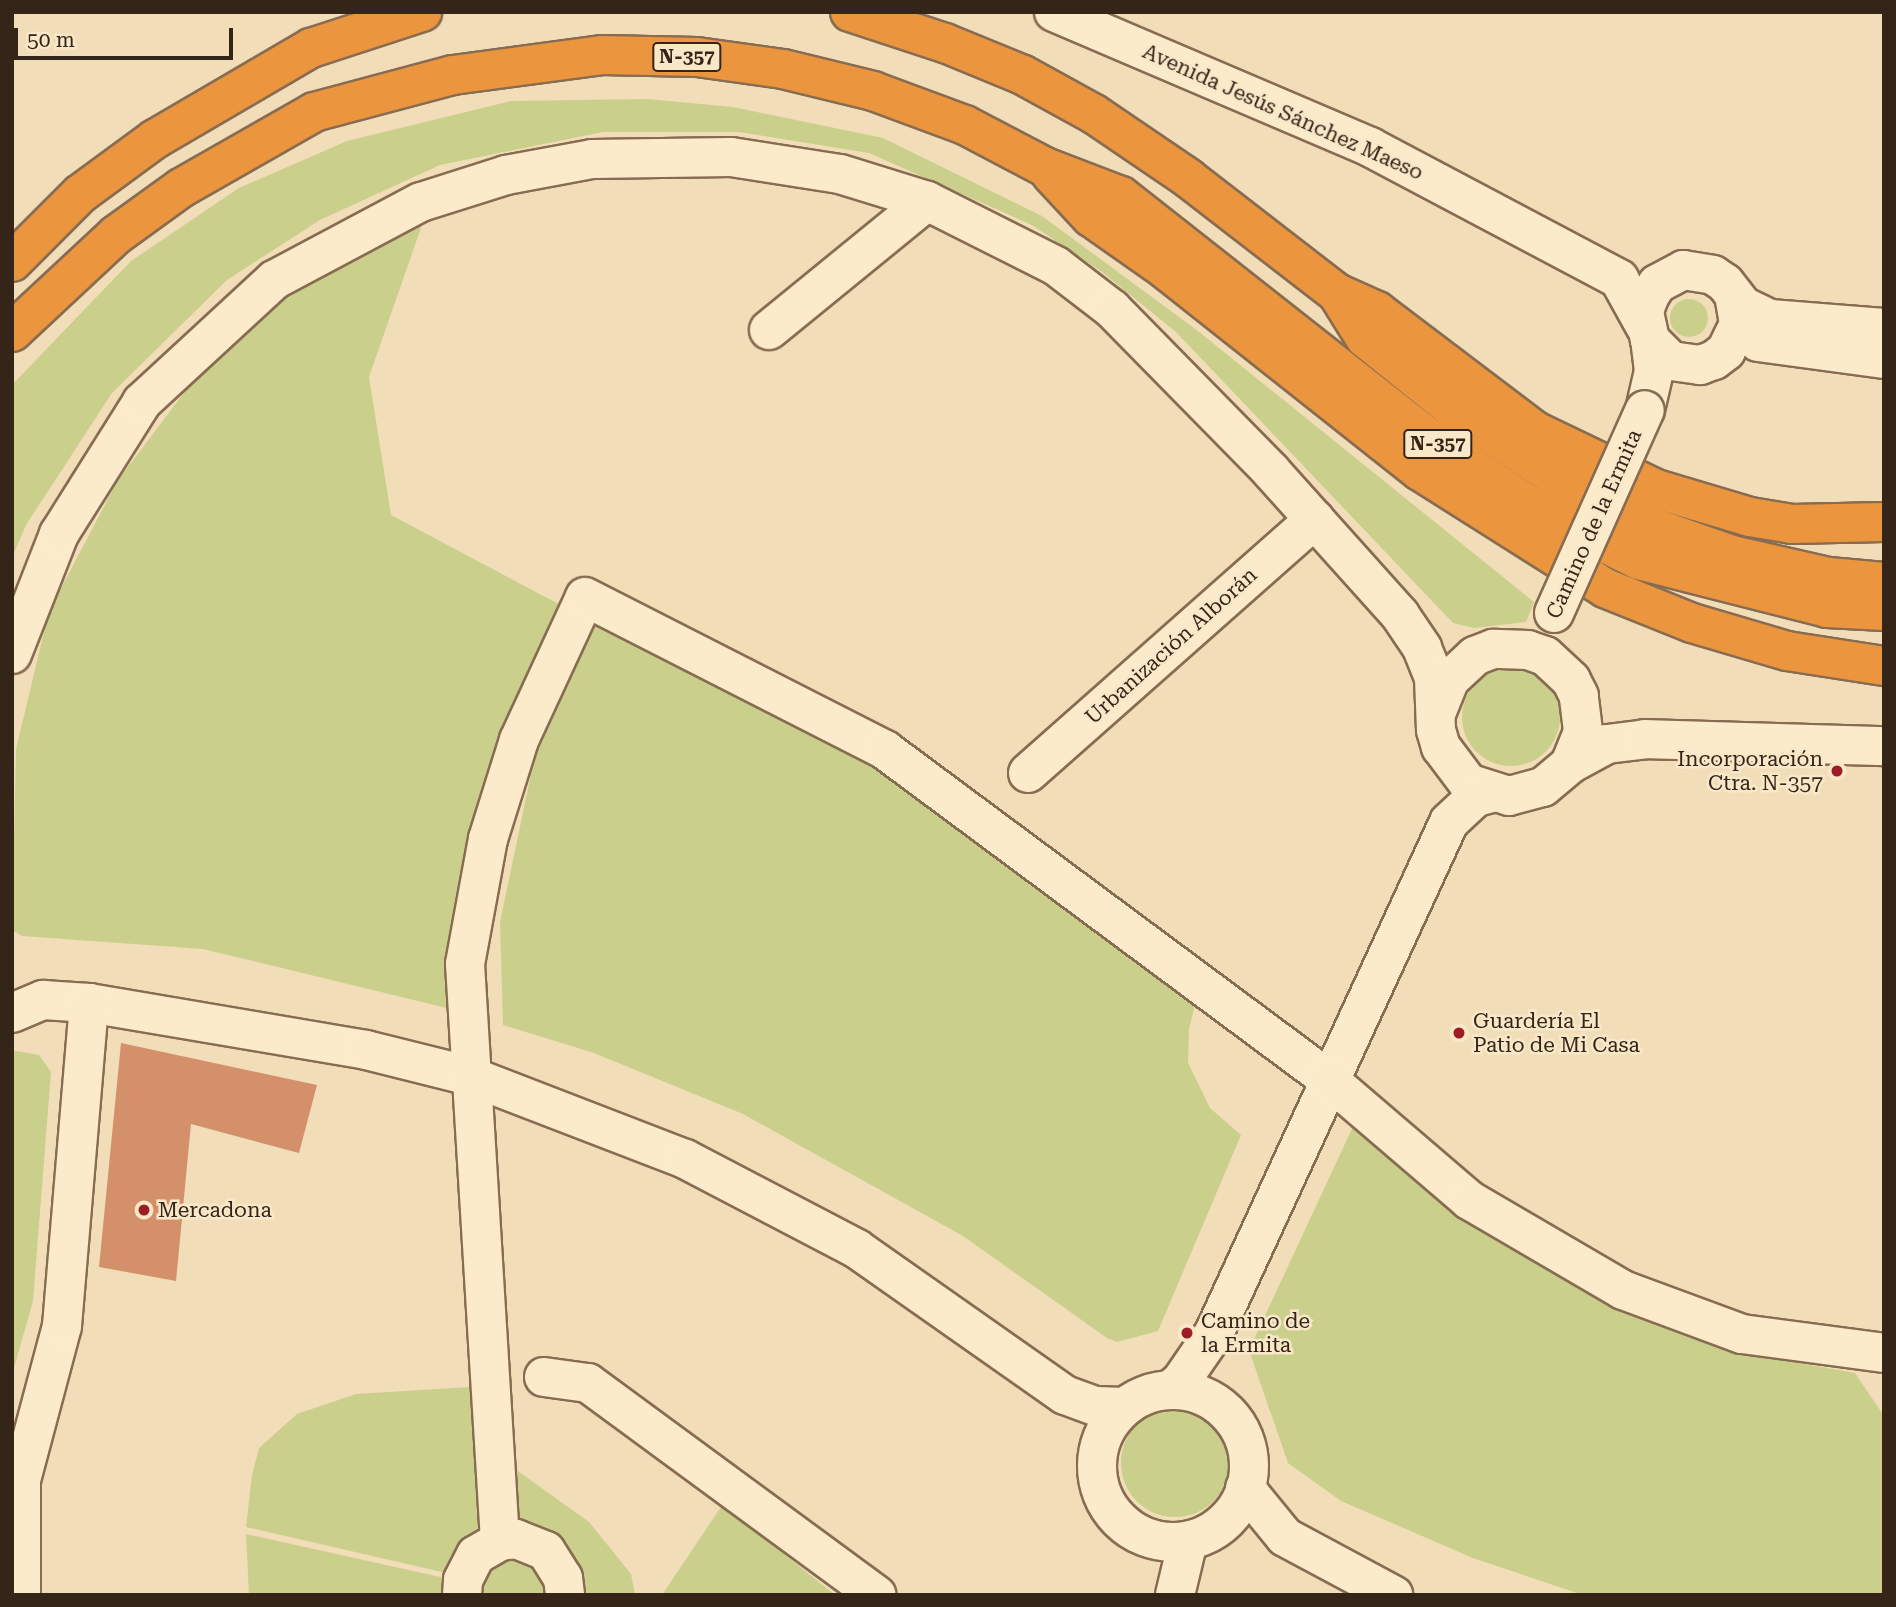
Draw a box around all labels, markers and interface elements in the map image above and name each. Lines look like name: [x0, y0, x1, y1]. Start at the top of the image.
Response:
scale bar: [18, 14, 236, 58]
text: 50 m: [27, 28, 75, 52]
street label: Avenida Jesús Sánchez Maeso: [1139, 39, 1427, 185]
road number: N-357: [652, 41, 722, 72]
street label: Camino de la Ermita: [1541, 425, 1647, 623]
road number: N-357: [1403, 428, 1473, 460]
street label: Urbanización Alborán: [1080, 562, 1262, 730]
place label: Incorporación Ctra. N-357: [1677, 746, 1823, 796]
marker: Incorporación Ctra. N-357: [1829, 763, 1845, 779]
place label: Guardería El Patio de Mi Casa: [1473, 1008, 1640, 1058]
marker: Guardería El Patio de Mi Casa: [1451, 1025, 1467, 1041]
place label: Mercadona: [158, 1197, 272, 1223]
marker: Mercadona: [136, 1202, 152, 1218]
place label: Camino de la Ermita: [1201, 1308, 1310, 1358]
marker: Camino de la Ermita: [1179, 1325, 1195, 1341]

